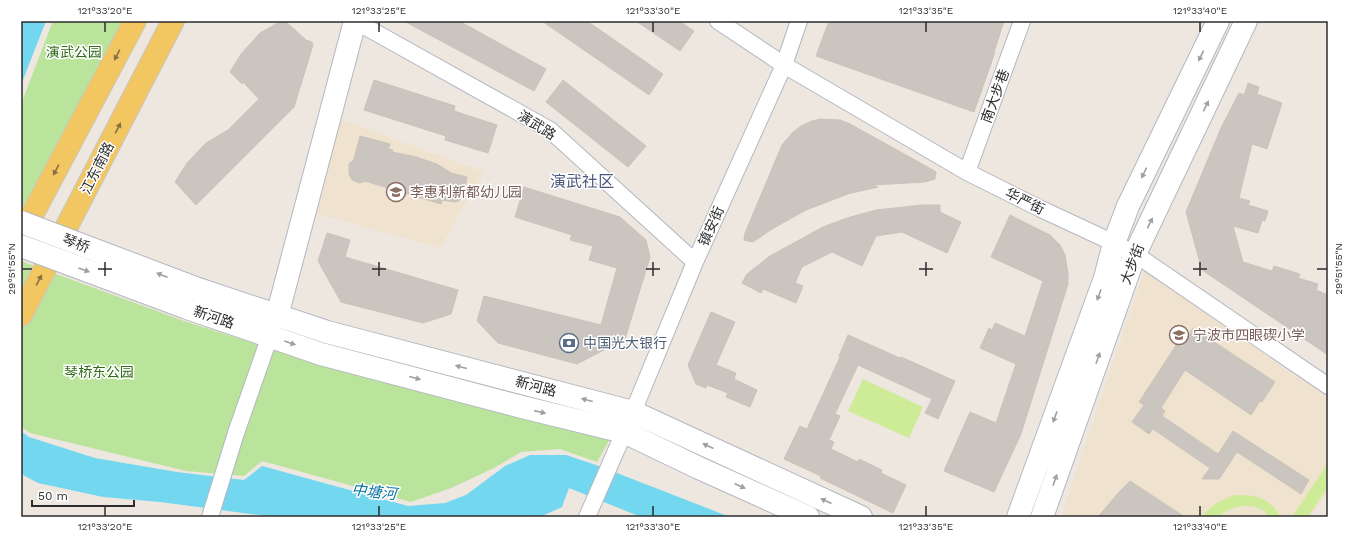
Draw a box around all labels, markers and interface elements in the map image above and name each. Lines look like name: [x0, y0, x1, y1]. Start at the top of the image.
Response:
text: 121°33'20"E: [78, 5, 132, 16]
text: 121°33'25"E: [352, 5, 406, 16]
text: 121°33'30"E: [626, 5, 680, 16]
text: 121°33'35"E: [899, 5, 953, 16]
text: 121°33'40"E: [1173, 5, 1227, 16]
park label: 演武公园: [46, 44, 102, 60]
one-way arrow: [114, 50, 120, 61]
one-way arrow: [1198, 50, 1204, 62]
street label: 南大步巷: [978, 67, 1012, 125]
one-way arrow: [1203, 100, 1209, 112]
street label: 演武路: [515, 107, 559, 143]
one-way arrow: [115, 122, 121, 133]
street label: 江东南路: [77, 139, 117, 197]
one-way arrow: [53, 164, 59, 176]
one-way arrow: [1141, 167, 1147, 179]
district label: 演武社区: [550, 172, 614, 191]
school or university icon: 李惠利新都幼儿园: [385, 181, 407, 203]
place label: 李惠利新都幼儿园: [410, 184, 522, 200]
street label: 华严街: [1003, 185, 1047, 217]
street label: 镇安街: [695, 204, 727, 248]
one-way arrow: [1147, 217, 1153, 229]
street label: 琴桥: [60, 231, 92, 255]
street label: 大步街: [1117, 242, 1147, 286]
text: 29°51'55"N: [6, 243, 17, 295]
text: 29°51'55"N: [1333, 243, 1344, 295]
one-way arrow: [78, 267, 90, 273]
one-way arrow: [156, 272, 168, 278]
one-way arrow: [36, 274, 42, 286]
one-way arrow: [1095, 289, 1101, 301]
street label: 新河路: [192, 303, 236, 331]
school or university icon: 宁波市四眼碶小学: [1168, 324, 1190, 346]
place label: 宁波市四眼碶小学: [1193, 327, 1305, 343]
bank icon: 中国光大银行: [558, 332, 580, 354]
place label: 中国光大银行: [583, 335, 667, 351]
one-way arrow: [284, 340, 296, 346]
one-way arrow: [1096, 351, 1102, 363]
one-way arrow: [455, 363, 467, 369]
park label: 琴桥东公园: [64, 364, 134, 380]
street label: 新河路: [514, 373, 558, 399]
one-way arrow: [409, 375, 421, 381]
one-way arrow: [580, 396, 593, 402]
one-way arrow: [534, 409, 547, 415]
one-way arrow: [1051, 411, 1057, 423]
one-way arrow: [702, 443, 713, 449]
one-way arrow: [1053, 474, 1059, 486]
water label: 中塘河: [351, 481, 400, 504]
scale bar: [32, 482, 134, 508]
one-way arrow: [734, 484, 746, 490]
text: 50 m: [38, 489, 68, 503]
one-way arrow: [820, 498, 831, 504]
text: 121°33'20"E: [78, 521, 132, 532]
text: 121°33'25"E: [352, 521, 406, 532]
text: 121°33'30"E: [626, 521, 680, 532]
text: 121°33'35"E: [899, 521, 953, 532]
text: 121°33'40"E: [1173, 521, 1227, 532]

